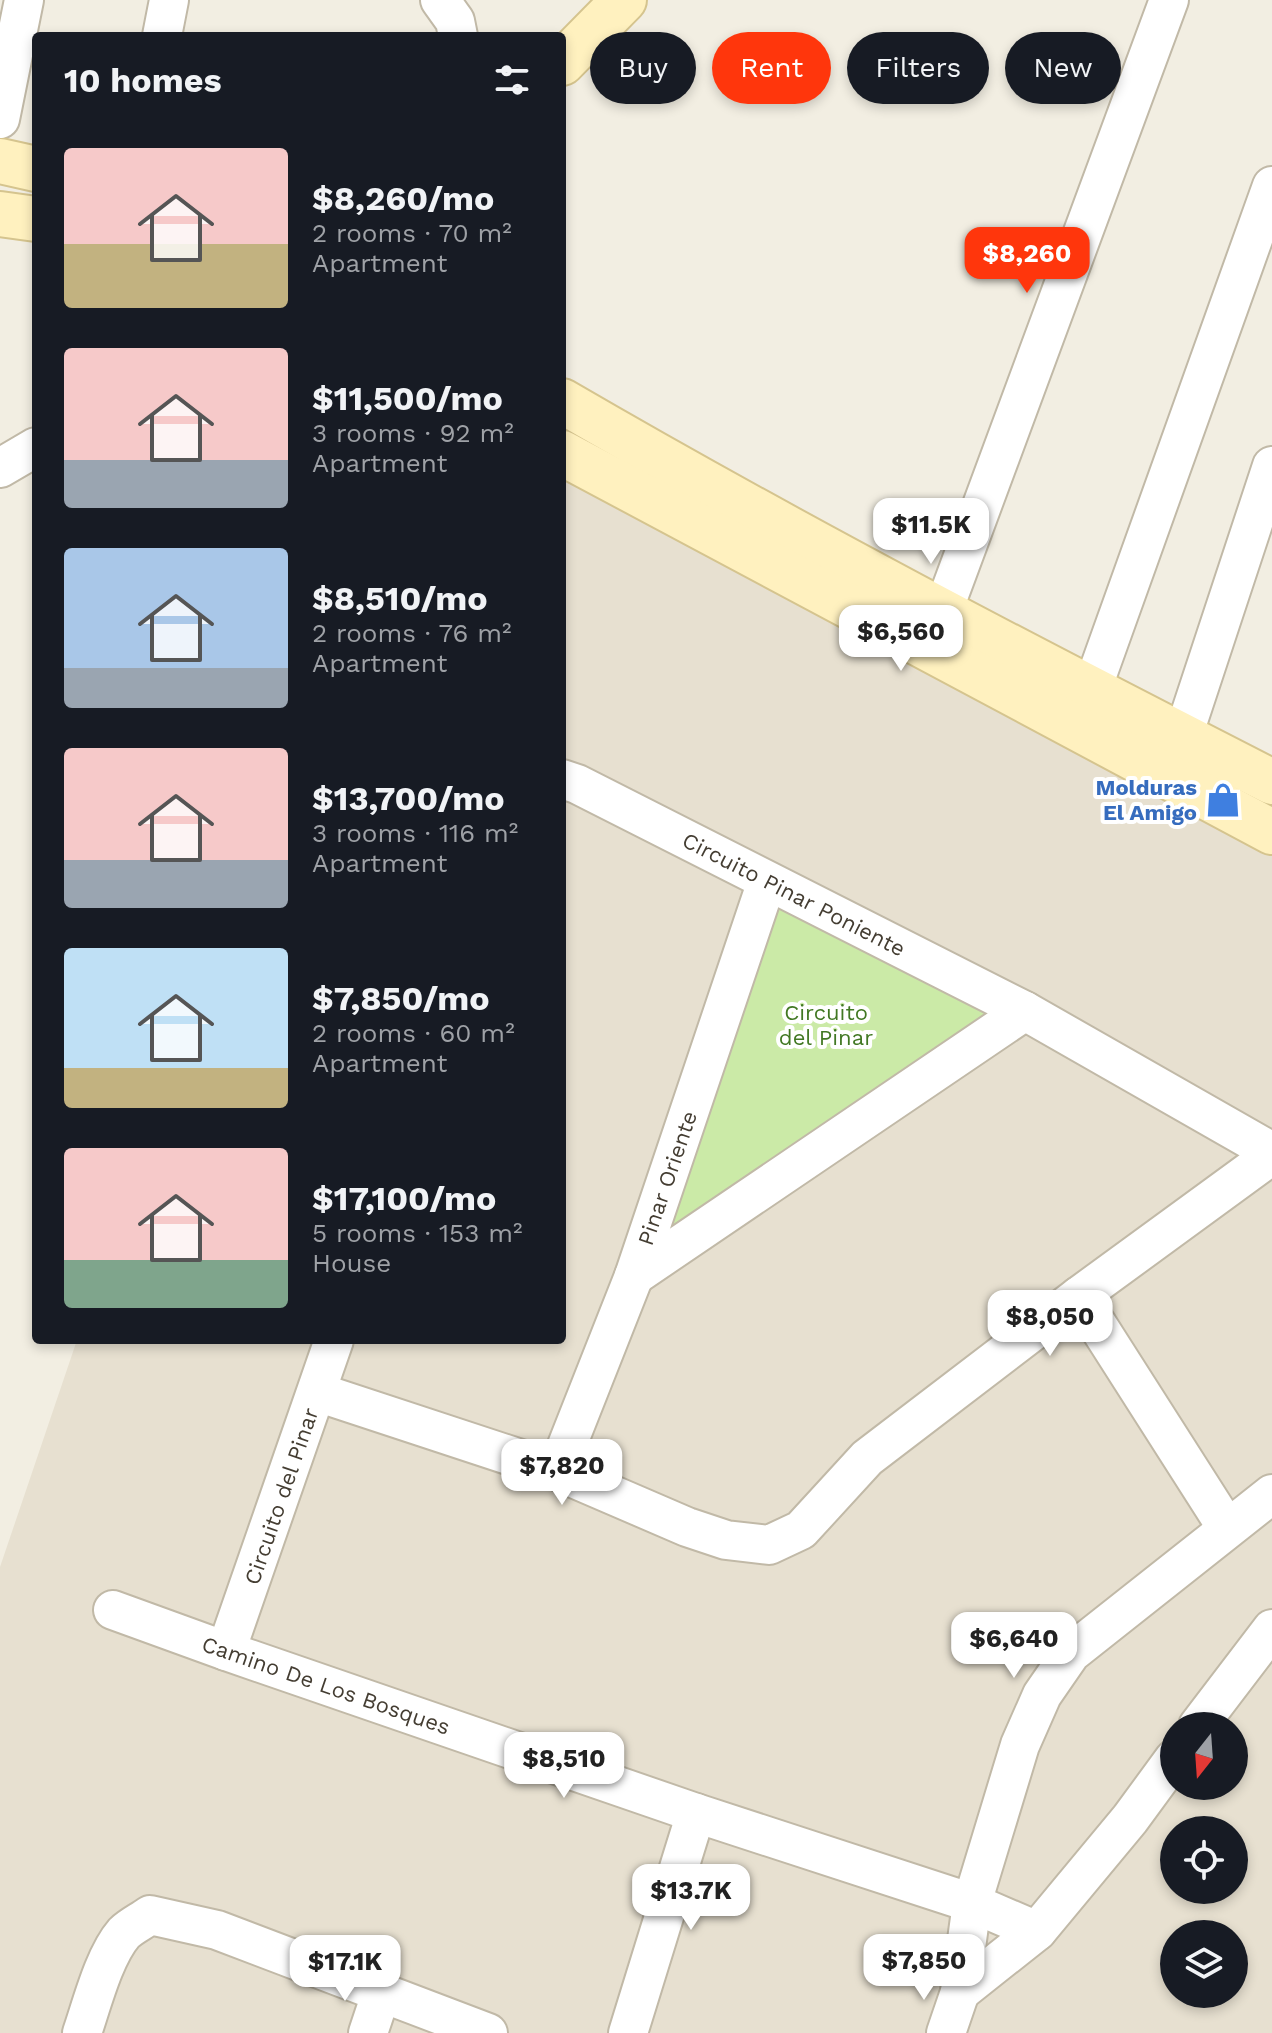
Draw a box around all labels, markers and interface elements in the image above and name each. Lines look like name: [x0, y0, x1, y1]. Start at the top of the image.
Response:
chip: Buy: [590, 32, 696, 104]
chip: Rent: [712, 32, 831, 104]
chip: Filters: [847, 32, 989, 104]
chip: New: [1005, 32, 1121, 104]
icon: filters: [490, 58, 534, 102]
text: 10 homes: [64, 60, 222, 100]
text: $8,260/mo: [312, 178, 494, 218]
icon: home: [128, 180, 224, 276]
text: 2 rooms · 70 m²: [312, 218, 512, 248]
pin: $8,260: [962, 227, 1092, 295]
text: $8,260: [983, 238, 1071, 268]
text: Apartment: [312, 248, 448, 278]
text: $11,500/mo: [312, 378, 503, 418]
icon: home: [128, 380, 224, 476]
text: 3 rooms · 92 m²: [312, 418, 514, 448]
text: Apartment: [312, 448, 448, 478]
pin: $11.5K: [866, 498, 996, 566]
text: $11.5K: [891, 509, 971, 539]
text: $8,510/mo: [312, 578, 488, 618]
icon: home: [128, 580, 224, 676]
pin: $6,560: [836, 605, 966, 673]
text: $6,560: [857, 616, 945, 646]
text: 2 rooms · 76 m²: [312, 618, 511, 648]
text: Apartment: [312, 648, 448, 678]
place label: Molduras El Amigo: [1095, 775, 1197, 825]
text: $13,700/mo: [312, 778, 505, 818]
icon: home: [128, 780, 224, 876]
shop icon: Molduras El Amigo: [1204, 781, 1242, 819]
text: 3 rooms · 116 m²: [312, 818, 518, 848]
street label: Circuito Pinar Poniente: [678, 827, 909, 962]
text: Apartment: [312, 848, 448, 878]
text: $7,850/mo: [312, 978, 490, 1018]
icon: home: [128, 980, 224, 1076]
park label: Circuito del Pinar: [779, 1000, 873, 1050]
text: 2 rooms · 60 m²: [312, 1018, 515, 1048]
text: Apartment: [312, 1048, 448, 1078]
street label: Pinar Oriente: [633, 1108, 702, 1249]
text: $17,100/mo: [312, 1178, 496, 1218]
icon: home: [128, 1180, 224, 1276]
text: 5 rooms · 153 m²: [312, 1218, 523, 1248]
text: House: [312, 1248, 391, 1278]
pin: $8,050: [985, 1290, 1115, 1358]
text: $8,050: [1006, 1301, 1094, 1331]
street label: Circuito del Pinar: [239, 1404, 323, 1588]
pin: $7,820: [497, 1439, 627, 1507]
text: $7,820: [519, 1450, 605, 1480]
pin: $6,640: [949, 1612, 1079, 1680]
text: $6,640: [969, 1623, 1059, 1653]
street label: Camino De Los Bosques: [199, 1631, 453, 1740]
north arrow: [1160, 1712, 1248, 1800]
map controls: [1160, 1712, 1248, 2008]
pin: $8,510: [499, 1732, 629, 1800]
text: $8,510: [522, 1743, 606, 1773]
button: locate: [1160, 1816, 1248, 1904]
pin: $13.7K: [626, 1864, 756, 1932]
text: $13.7K: [650, 1875, 732, 1905]
button: layers: [1160, 1920, 1248, 2008]
pin: $7,850: [859, 1934, 989, 2002]
pin: $17.1K: [280, 1935, 410, 2003]
text: $7,850: [881, 1945, 967, 1975]
text: $17.1K: [308, 1946, 382, 1976]

